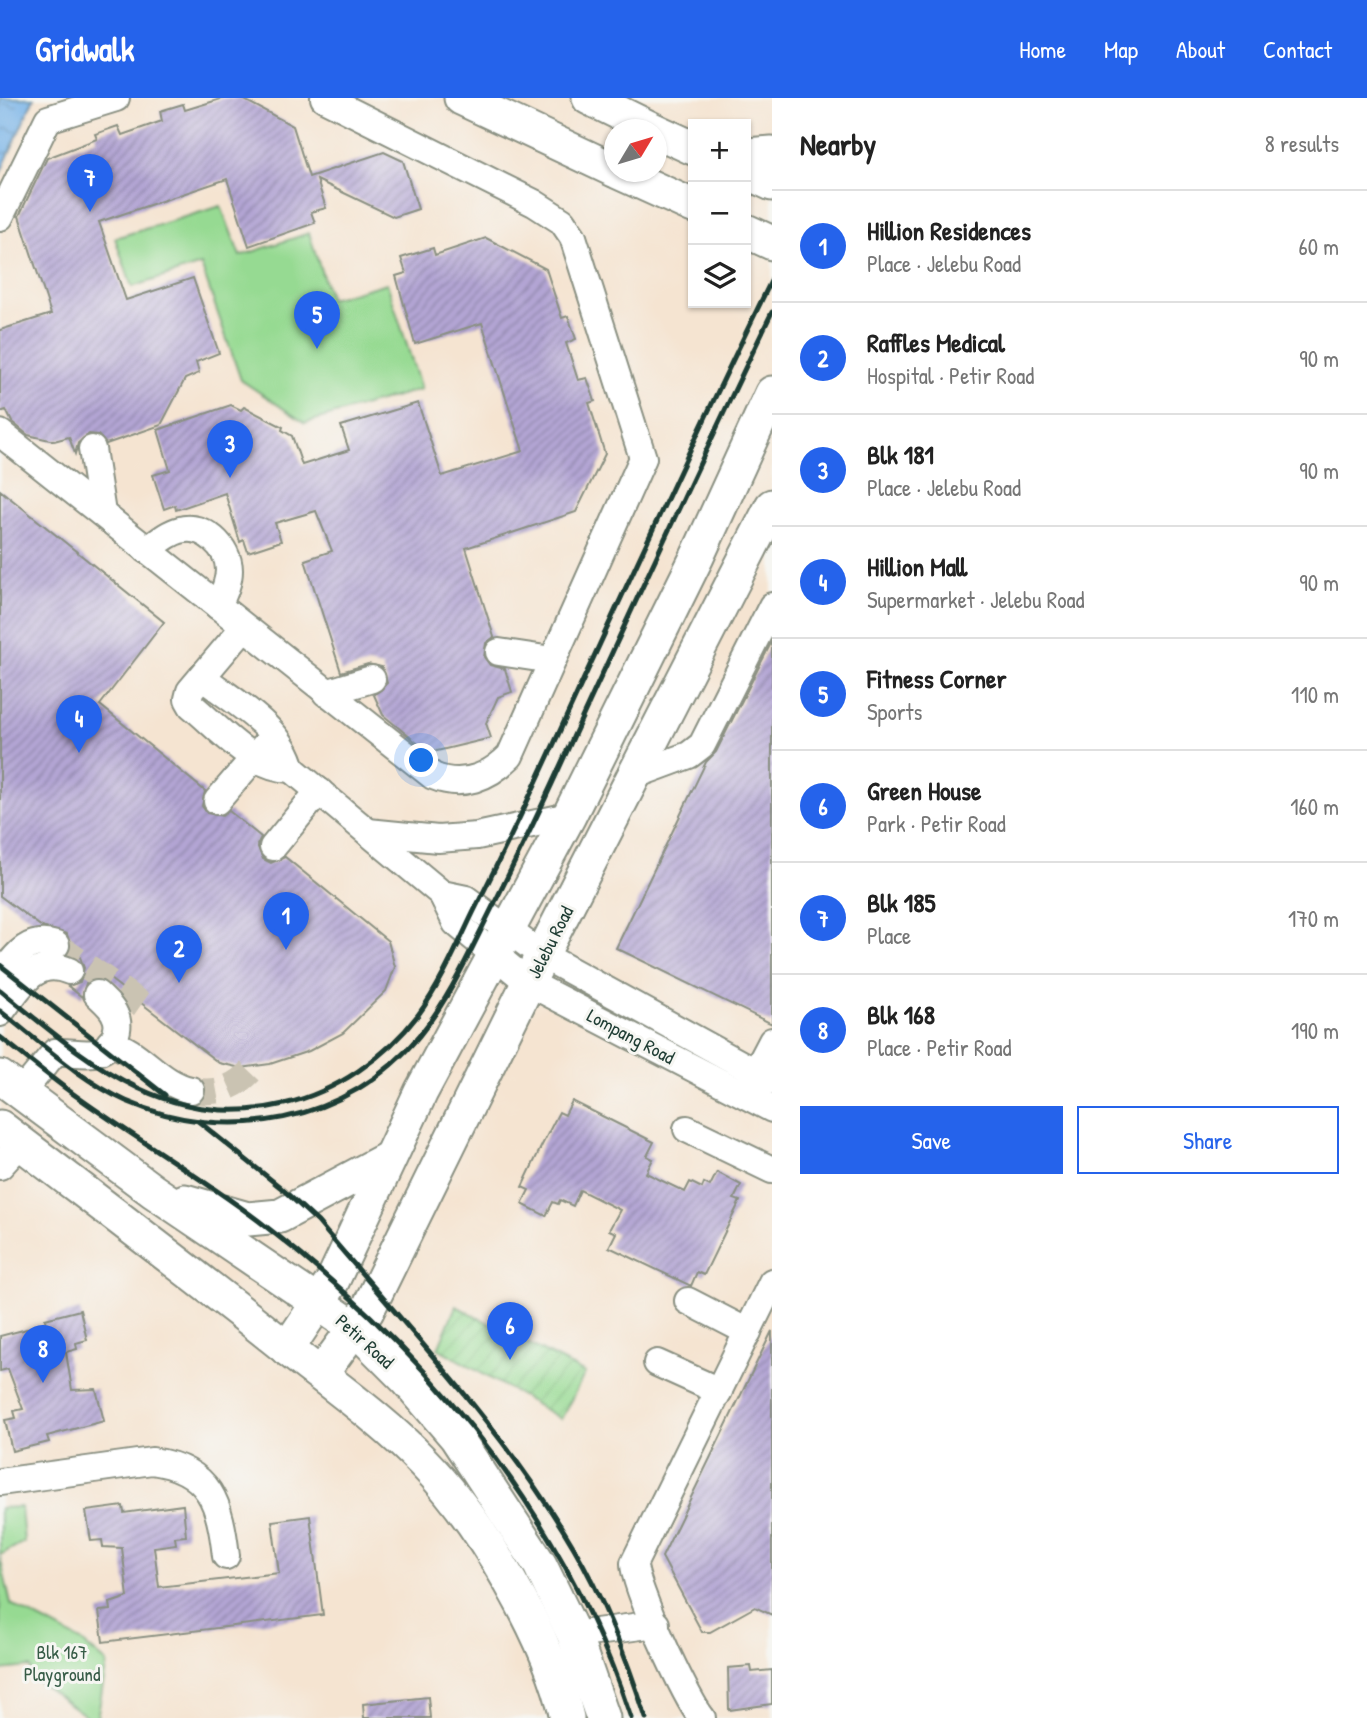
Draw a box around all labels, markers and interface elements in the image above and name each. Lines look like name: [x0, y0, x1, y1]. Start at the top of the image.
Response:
text: Gridwalk: [35, 27, 135, 71]
text: Home: [1019, 33, 1066, 65]
text: Map: [1104, 33, 1138, 65]
text: About: [1176, 33, 1225, 65]
text: Contact: [1263, 33, 1332, 65]
north arrow: [604, 119, 667, 182]
map controls: [688, 119, 751, 308]
button: +: [688, 119, 751, 182]
text: Nearby: [800, 124, 876, 164]
text: 8 results: [1265, 128, 1339, 159]
pin: 7: [67, 154, 113, 212]
button: −: [688, 182, 751, 245]
text: Hillion Residences: [867, 213, 1031, 248]
text: 1: [819, 231, 827, 262]
text: 60 m: [1299, 231, 1339, 262]
button: layers: [688, 245, 751, 308]
text: Place · Jelebu Road: [867, 248, 1021, 279]
pin: 5: [294, 291, 340, 349]
text: Raffles Medical: [867, 325, 1005, 360]
text: 2: [818, 343, 828, 374]
text: 90 m: [1299, 343, 1339, 374]
text: Hospital · Petir Road: [867, 360, 1034, 391]
pin: 3: [207, 420, 253, 478]
text: Blk 181: [867, 437, 934, 472]
text: 3: [818, 455, 828, 486]
text: 90 m: [1299, 455, 1339, 486]
text: Place · Jelebu Road: [867, 472, 1021, 503]
text: Hillion Mall: [867, 549, 967, 584]
text: 4: [819, 567, 827, 598]
text: 90 m: [1299, 567, 1339, 598]
text: Supermarket · Jelebu Road: [867, 584, 1085, 615]
text: Fitness Corner: [867, 661, 1006, 696]
text: 5: [818, 679, 828, 710]
text: 110 m: [1291, 679, 1339, 710]
pin: 4: [56, 695, 102, 753]
text: Sports: [867, 696, 922, 727]
your location: [404, 743, 438, 777]
text: Green House: [867, 773, 981, 808]
text: 6: [818, 791, 828, 822]
text: 160 m: [1290, 791, 1339, 822]
text: Park · Petir Road: [867, 808, 1006, 839]
text: Blk 185: [867, 885, 936, 920]
pin: 1: [263, 892, 309, 950]
street label: Jelebu Road: [521, 901, 580, 983]
text: 7: [817, 903, 829, 934]
text: 170 m: [1288, 903, 1339, 934]
text: Place: [867, 920, 911, 951]
pin: 2: [156, 925, 202, 983]
text: Blk 168: [867, 997, 935, 1032]
street label: Lompang Road: [583, 1002, 680, 1070]
text: 8: [818, 1015, 828, 1046]
text: 190 m: [1291, 1015, 1339, 1046]
text: Place · Petir Road: [867, 1032, 1012, 1063]
button: Save: [800, 1106, 1063, 1174]
button: Share: [1077, 1106, 1339, 1174]
pin: 6: [487, 1302, 533, 1360]
street label: Petir Road: [330, 1308, 400, 1375]
pin: 8: [20, 1325, 66, 1383]
park label: Blk 167 Playground: [24, 1639, 101, 1687]

